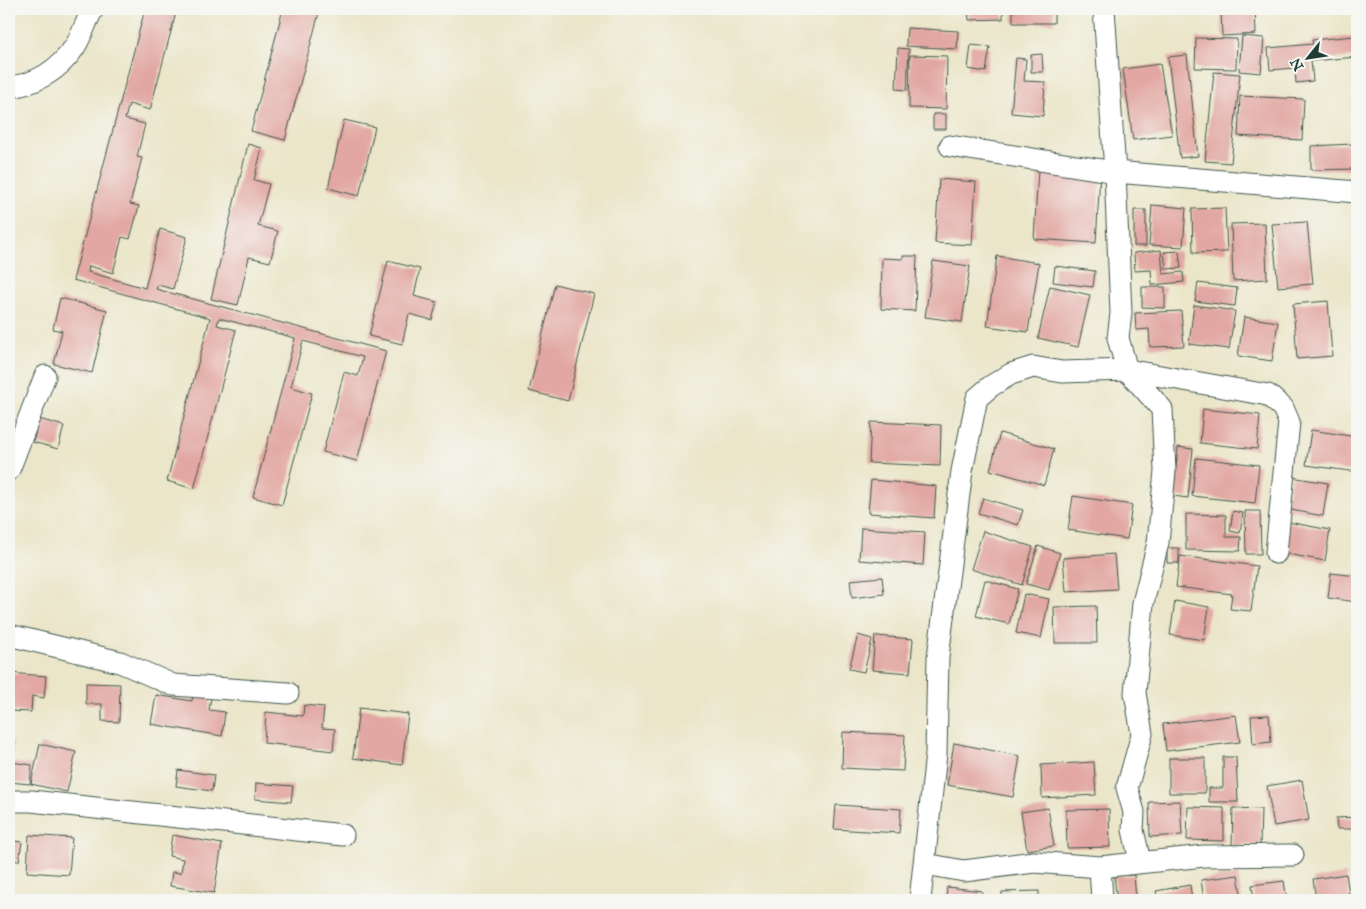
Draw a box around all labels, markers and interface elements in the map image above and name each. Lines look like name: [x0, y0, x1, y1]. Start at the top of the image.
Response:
north arrow: [1284, 32, 1334, 82]
text: N: [1287, 55, 1308, 74]

